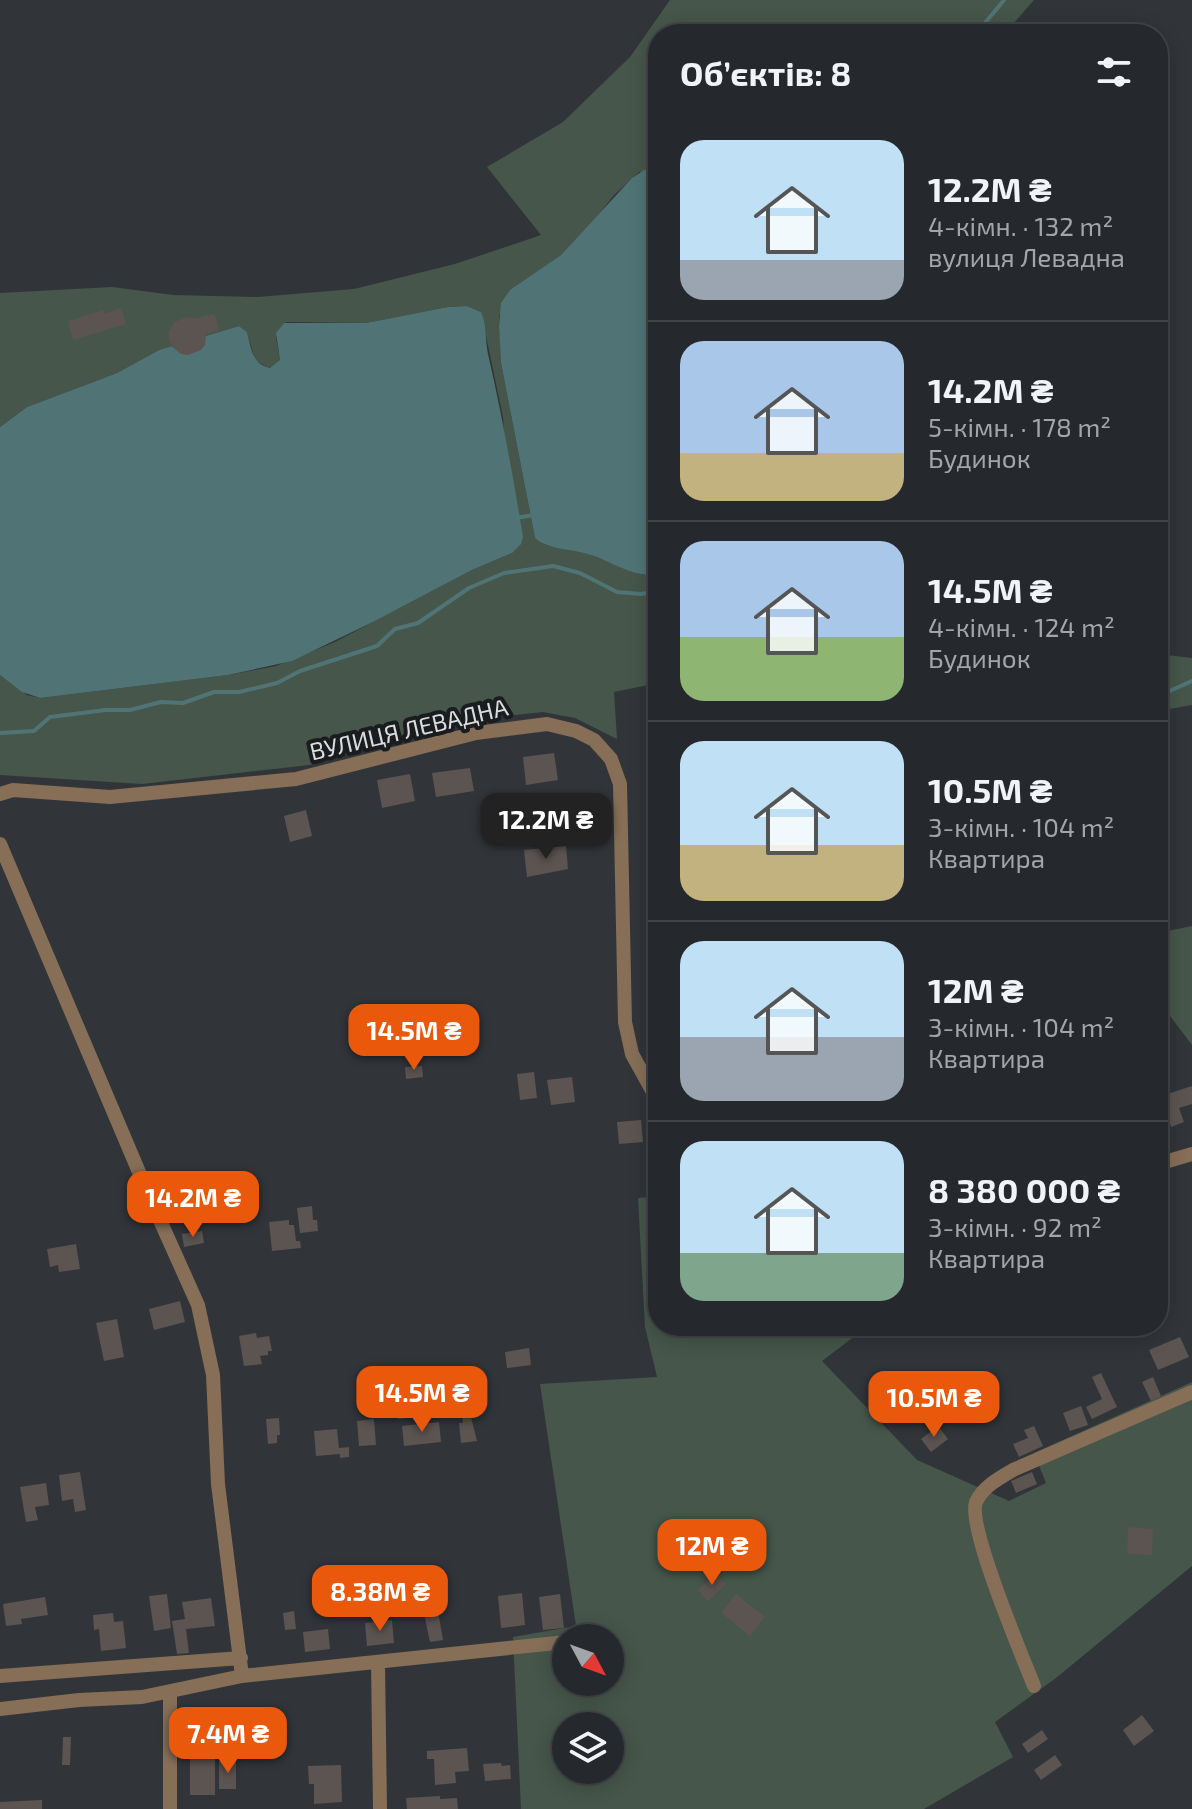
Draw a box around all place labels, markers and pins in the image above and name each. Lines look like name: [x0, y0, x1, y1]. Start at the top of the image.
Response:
pin: 12.2M ₴: [472, 793, 620, 861]
pin: 14.5M ₴: [340, 1004, 488, 1072]
pin: 14.2M ₴: [119, 1171, 267, 1239]
pin: 14.5M ₴: [348, 1366, 496, 1434]
pin: 10.5M ₴: [860, 1371, 1008, 1439]
pin: 12M ₴: [656, 1519, 768, 1587]
pin: 8.38M ₴: [306, 1565, 454, 1633]
pin: 7.4M ₴: [163, 1707, 293, 1775]

